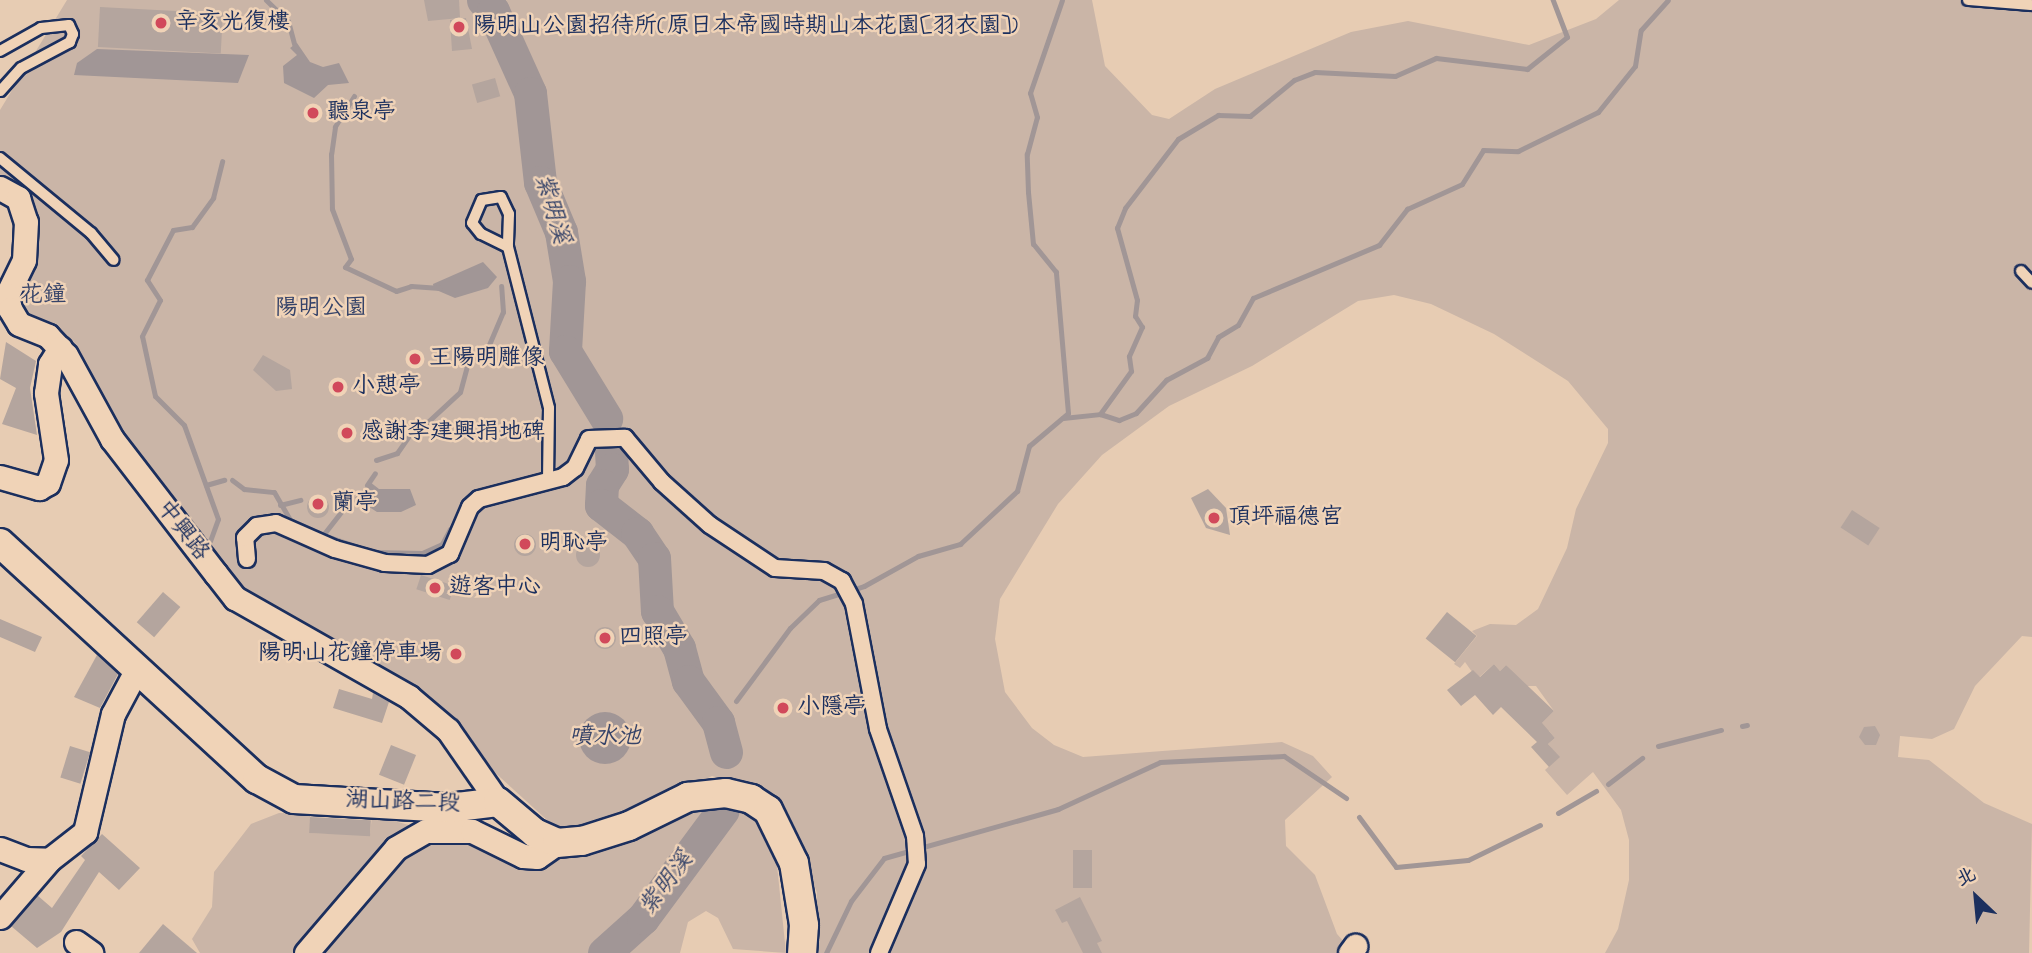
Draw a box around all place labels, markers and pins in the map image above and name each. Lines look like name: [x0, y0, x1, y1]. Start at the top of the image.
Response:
place label: 辛亥光復樓: [175, 9, 290, 37]
place label: 陽明山公園招待所(原日本帝國時期山本花園[羽衣園]): [473, 13, 1018, 41]
marker: 辛亥光復樓: [153, 15, 169, 31]
marker: 陽明山公園招待所(原日本帝國時期山本花園[羽衣園]): [451, 19, 467, 35]
place label: 聽泉亭: [327, 99, 396, 127]
marker: 聽泉亭: [305, 105, 321, 121]
place label: 王陽明雕像: [429, 345, 544, 373]
marker: 王陽明雕像: [407, 351, 423, 367]
place label: 小憇亭: [352, 373, 421, 401]
marker: 小憇亭: [330, 379, 346, 395]
place label: 感謝李建興捐地碑: [361, 419, 545, 447]
marker: 感謝李建興捐地碑: [339, 425, 355, 441]
place label: 蘭亭: [332, 490, 378, 518]
marker: 蘭亭: [310, 496, 326, 512]
place label: 頂坪福德宮: [1228, 504, 1343, 532]
marker: 頂坪福德宮: [1206, 510, 1222, 526]
place label: 明恥亭: [539, 530, 608, 558]
marker: 明恥亭: [517, 536, 533, 552]
place label: 遊客中心: [449, 574, 541, 602]
marker: 遊客中心: [427, 580, 443, 596]
place label: 四照亭: [619, 624, 688, 652]
marker: 四照亭: [597, 630, 613, 646]
place label: 陽明山花鐘停車場: [258, 640, 442, 668]
marker: 陽明山花鐘停車場: [448, 646, 464, 662]
place label: 小隱亭: [797, 694, 866, 722]
marker: 小隱亭: [775, 700, 791, 716]

